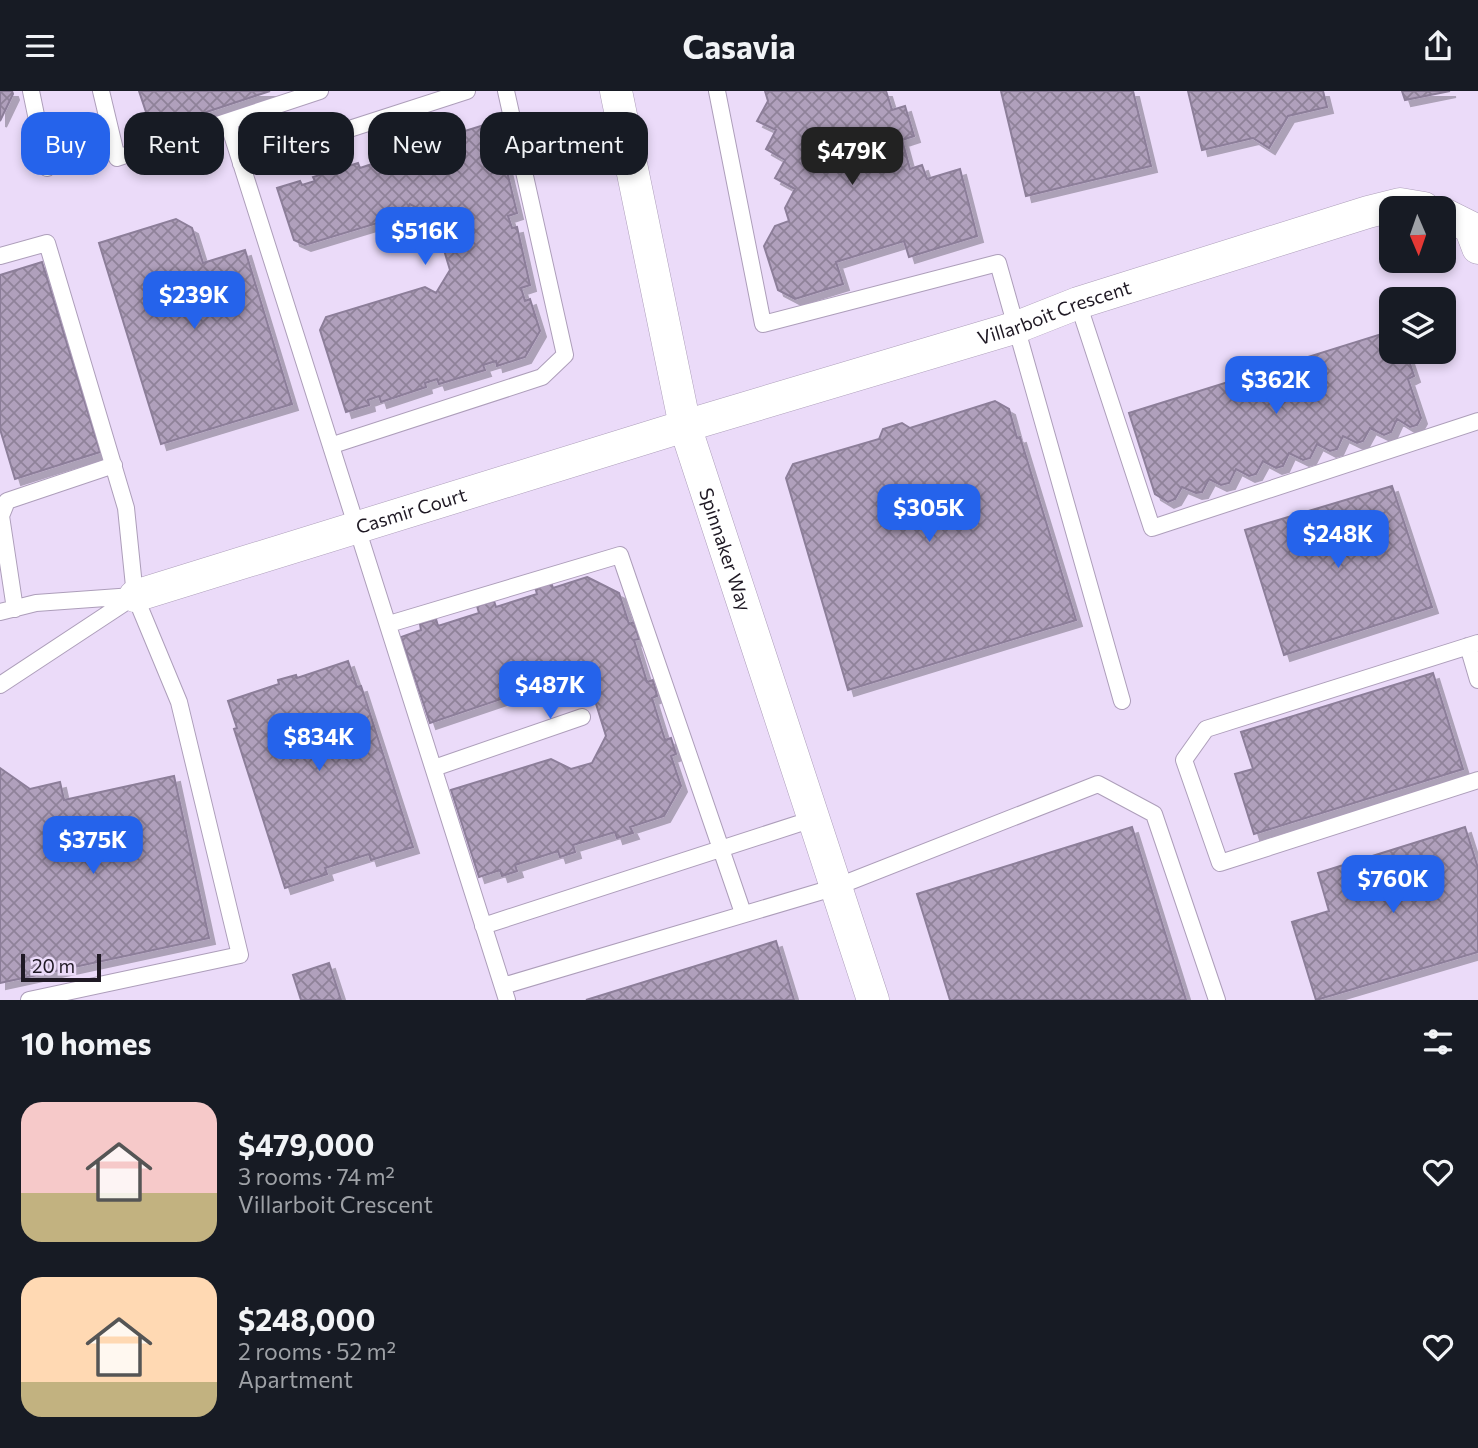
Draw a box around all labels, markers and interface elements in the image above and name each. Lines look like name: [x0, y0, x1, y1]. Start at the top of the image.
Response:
text: Casavia: [682, 26, 796, 66]
icon: menu: [21, 27, 59, 65]
icon: share: [1419, 27, 1457, 65]
chip: Buy: [21, 112, 110, 175]
chip: Rent: [124, 112, 224, 175]
chip: Filters: [238, 112, 354, 175]
chip: New: [368, 112, 466, 175]
chip: Apartment: [480, 112, 648, 175]
pin: $479K: [803, 127, 901, 187]
text: $479K: [817, 136, 887, 164]
north arrow: [1379, 196, 1456, 273]
map controls: [1379, 196, 1456, 364]
pin: $516K: [376, 207, 474, 267]
text: $516K: [391, 216, 459, 244]
pin: $239K: [145, 271, 243, 331]
street label: Villarboit Crescent: [975, 275, 1134, 349]
text: $239K: [159, 280, 229, 308]
button: layers: [1379, 287, 1456, 364]
pin: $362K: [1227, 357, 1325, 416]
text: $362K: [1241, 365, 1311, 393]
street label: Casmir Court: [353, 482, 469, 538]
pin: $305K: [880, 484, 978, 544]
street label: Spinnaker Way: [695, 485, 757, 614]
text: $305K: [893, 493, 965, 521]
pin: $248K: [1289, 511, 1387, 570]
text: $248K: [1303, 519, 1373, 547]
pin: $487K: [501, 661, 599, 721]
text: $487K: [515, 670, 585, 698]
pin: $834K: [270, 713, 368, 773]
text: $834K: [284, 722, 354, 750]
pin: $375K: [44, 817, 142, 876]
text: $375K: [59, 825, 127, 853]
pin: $760K: [1344, 855, 1442, 915]
text: $760K: [1357, 864, 1429, 892]
scale bar: [21, 951, 102, 983]
text: 20 m: [32, 954, 75, 977]
icon: filters: [1419, 1023, 1457, 1061]
text: 10 homes: [21, 1024, 151, 1061]
text: $479,000: [238, 1125, 374, 1162]
icon: home: [77, 1130, 161, 1214]
icon: heart: [1419, 1153, 1457, 1191]
text: 3 rooms · 74 m²: [238, 1162, 395, 1190]
text: Villarboit Crescent: [238, 1190, 433, 1218]
text: $248,000: [238, 1300, 375, 1337]
icon: home: [77, 1305, 161, 1389]
icon: heart: [1419, 1328, 1457, 1366]
text: 2 rooms · 52 m²: [238, 1337, 396, 1365]
text: Apartment: [238, 1365, 353, 1393]

